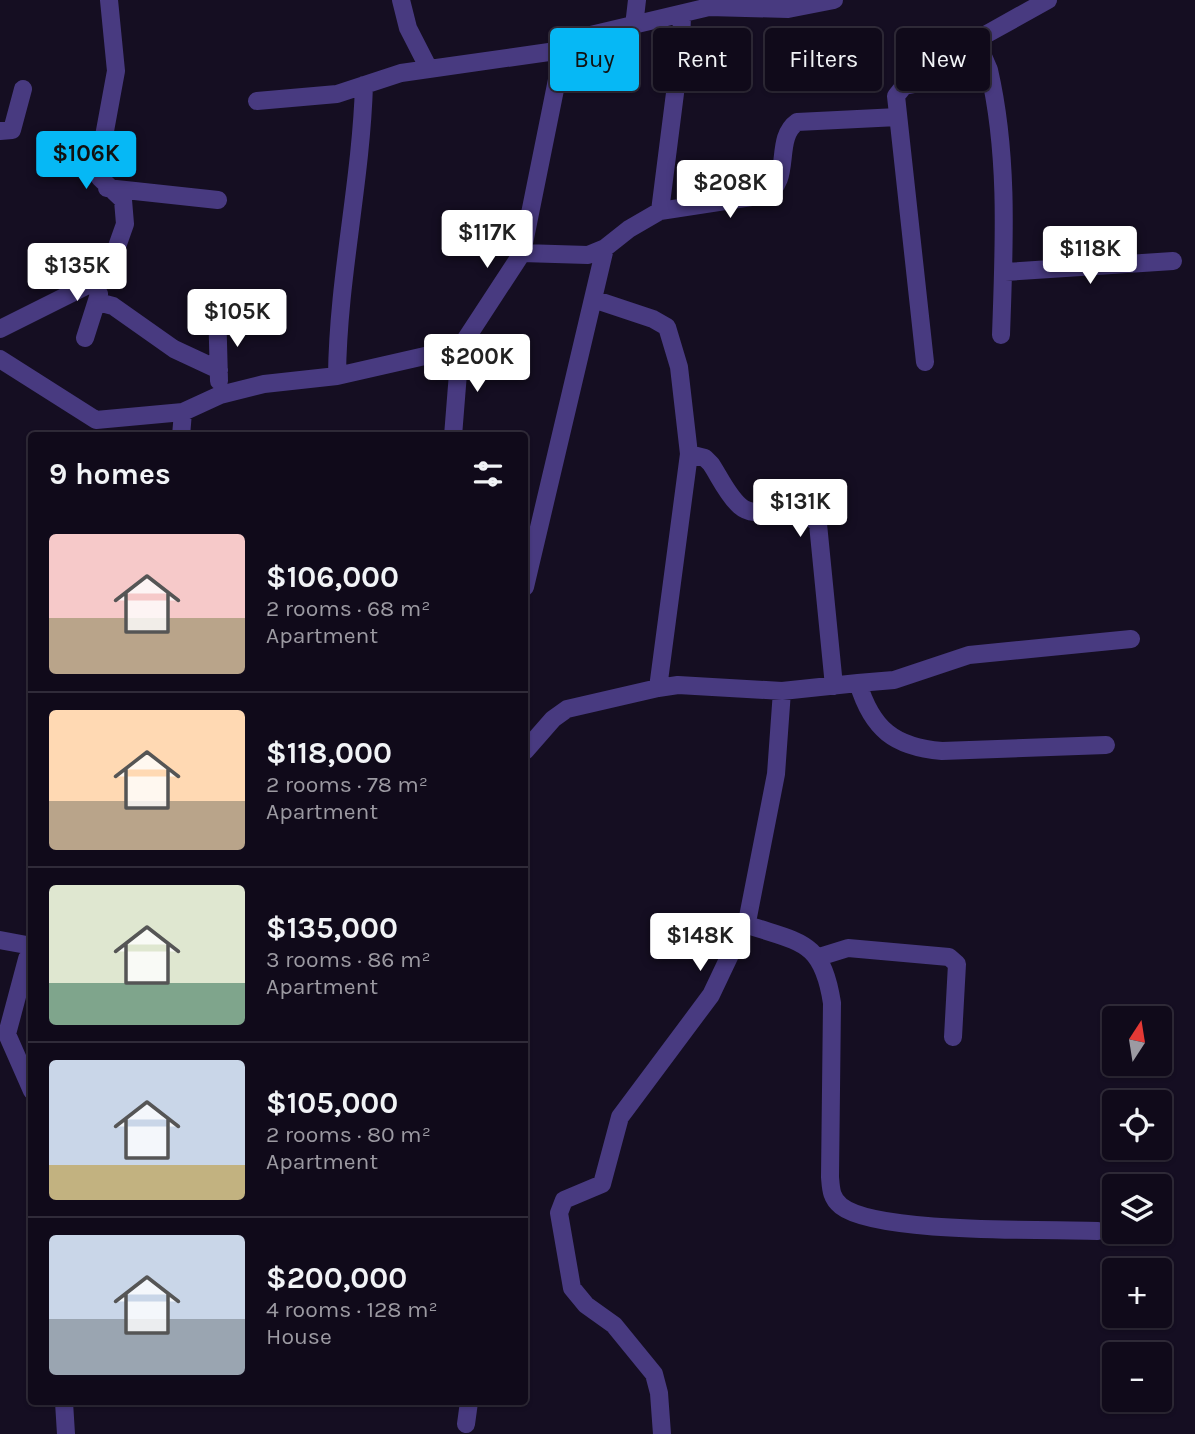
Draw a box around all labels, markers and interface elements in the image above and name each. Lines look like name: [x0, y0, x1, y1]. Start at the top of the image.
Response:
chip: Buy: [550, 28, 639, 91]
chip: Rent: [653, 28, 751, 91]
chip: Filters: [765, 28, 882, 91]
chip: New: [896, 28, 990, 91]
pin: $106K: [37, 132, 135, 191]
text: $106K: [52, 140, 120, 167]
pin: $208K: [681, 160, 779, 220]
text: $208K: [693, 169, 767, 196]
pin: $117K: [438, 210, 536, 270]
text: $117K: [458, 219, 516, 246]
pin: $118K: [1041, 226, 1139, 286]
text: $118K: [1059, 235, 1121, 262]
pin: $135K: [28, 244, 126, 303]
text: $135K: [44, 252, 110, 279]
pin: $105K: [188, 290, 286, 349]
text: $105K: [203, 298, 271, 325]
pin: $200K: [428, 334, 526, 394]
text: $200K: [440, 343, 514, 370]
icon: filters: [469, 455, 507, 493]
text: 9 homes: [49, 456, 171, 492]
pin: $131K: [751, 480, 849, 539]
text: $131K: [769, 488, 831, 515]
text: $106,000: [266, 559, 399, 595]
icon: home: [105, 562, 189, 646]
text: 2 rooms · 68 m²: [266, 595, 430, 622]
text: Apartment: [266, 622, 378, 649]
text: $118,000: [266, 735, 392, 771]
icon: home: [105, 738, 189, 822]
text: 2 rooms · 78 m²: [266, 771, 428, 798]
text: Apartment: [266, 798, 378, 825]
text: $135,000: [266, 910, 398, 946]
icon: home: [105, 913, 189, 997]
pin: $148K: [651, 914, 749, 973]
text: $148K: [666, 922, 734, 949]
text: 3 rooms · 86 m²: [266, 946, 431, 973]
text: Apartment: [266, 973, 378, 1000]
north arrow: [1102, 1006, 1172, 1076]
map controls: [1102, 1006, 1172, 1412]
text: $105,000: [266, 1085, 398, 1121]
icon: home: [105, 1088, 189, 1172]
button: locate: [1102, 1090, 1172, 1160]
text: 2 rooms · 80 m²: [266, 1121, 431, 1148]
text: Apartment: [266, 1148, 378, 1175]
button: layers: [1102, 1174, 1172, 1244]
button: +: [1102, 1258, 1172, 1328]
text: $200,000: [266, 1260, 407, 1296]
icon: home: [105, 1263, 189, 1347]
text: 4 rooms · 128 m²: [266, 1296, 438, 1323]
text: House: [266, 1323, 332, 1350]
button: −: [1102, 1342, 1172, 1412]

